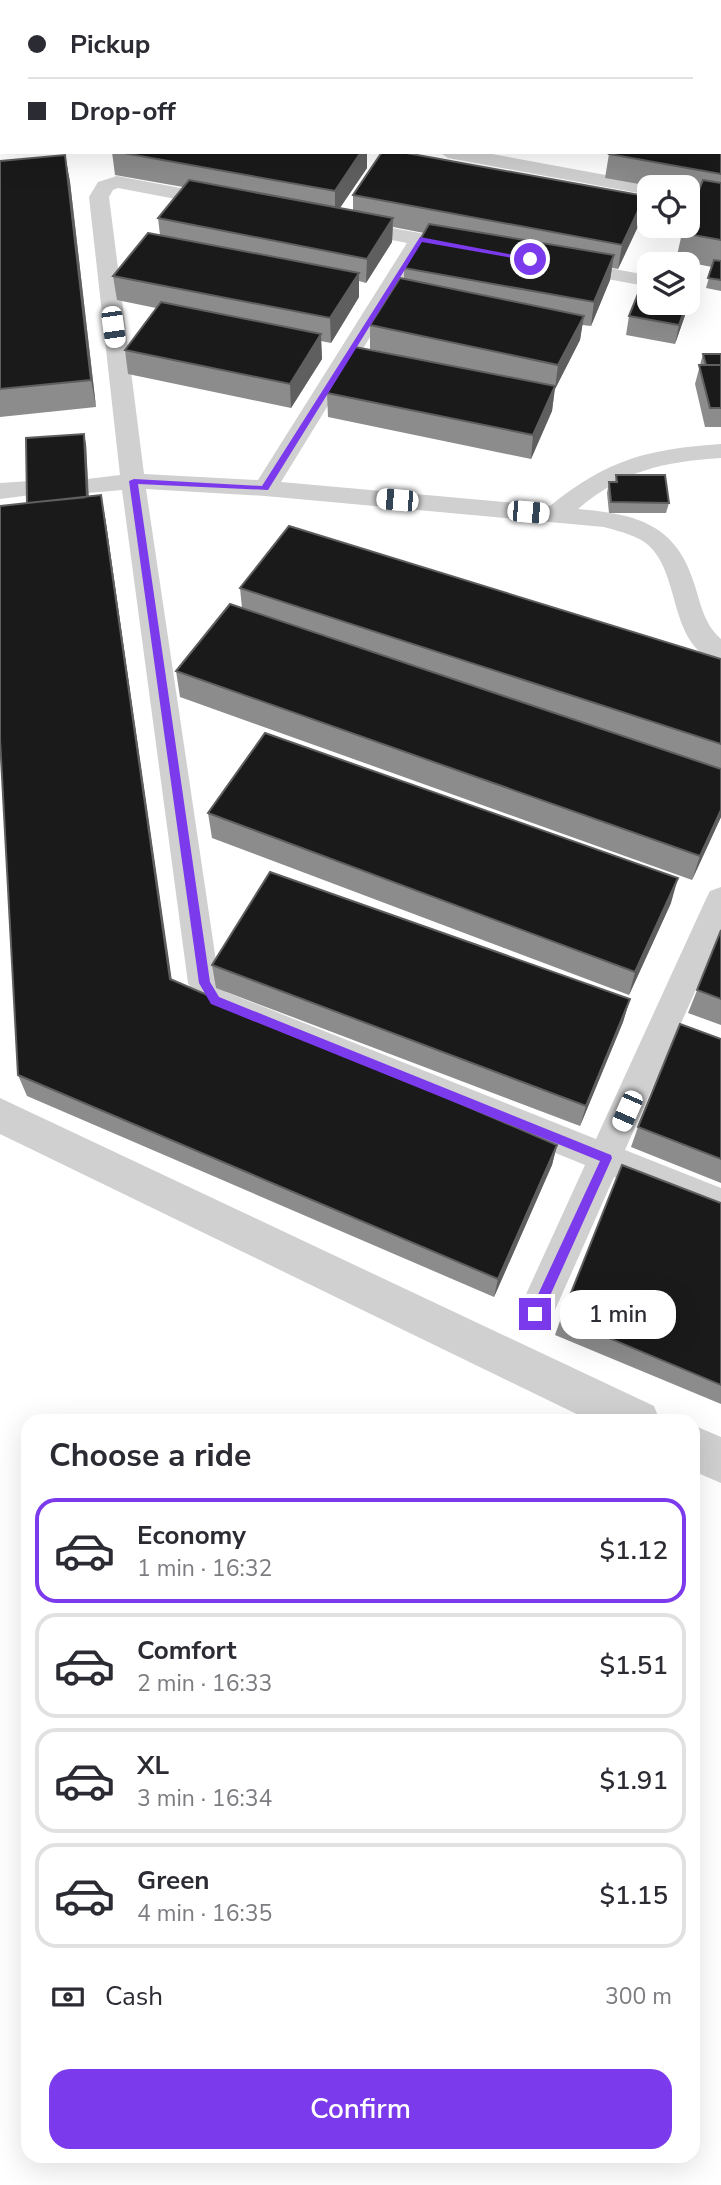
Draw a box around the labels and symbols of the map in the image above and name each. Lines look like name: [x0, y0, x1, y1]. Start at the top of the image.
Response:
route start: [514, 243, 546, 275]
car: [100, 305, 127, 349]
car: [376, 488, 419, 512]
car: [507, 500, 550, 524]
car: [609, 1088, 646, 1134]
callout: 1 min: [560, 1290, 675, 1338]
route end: [519, 1298, 551, 1330]

